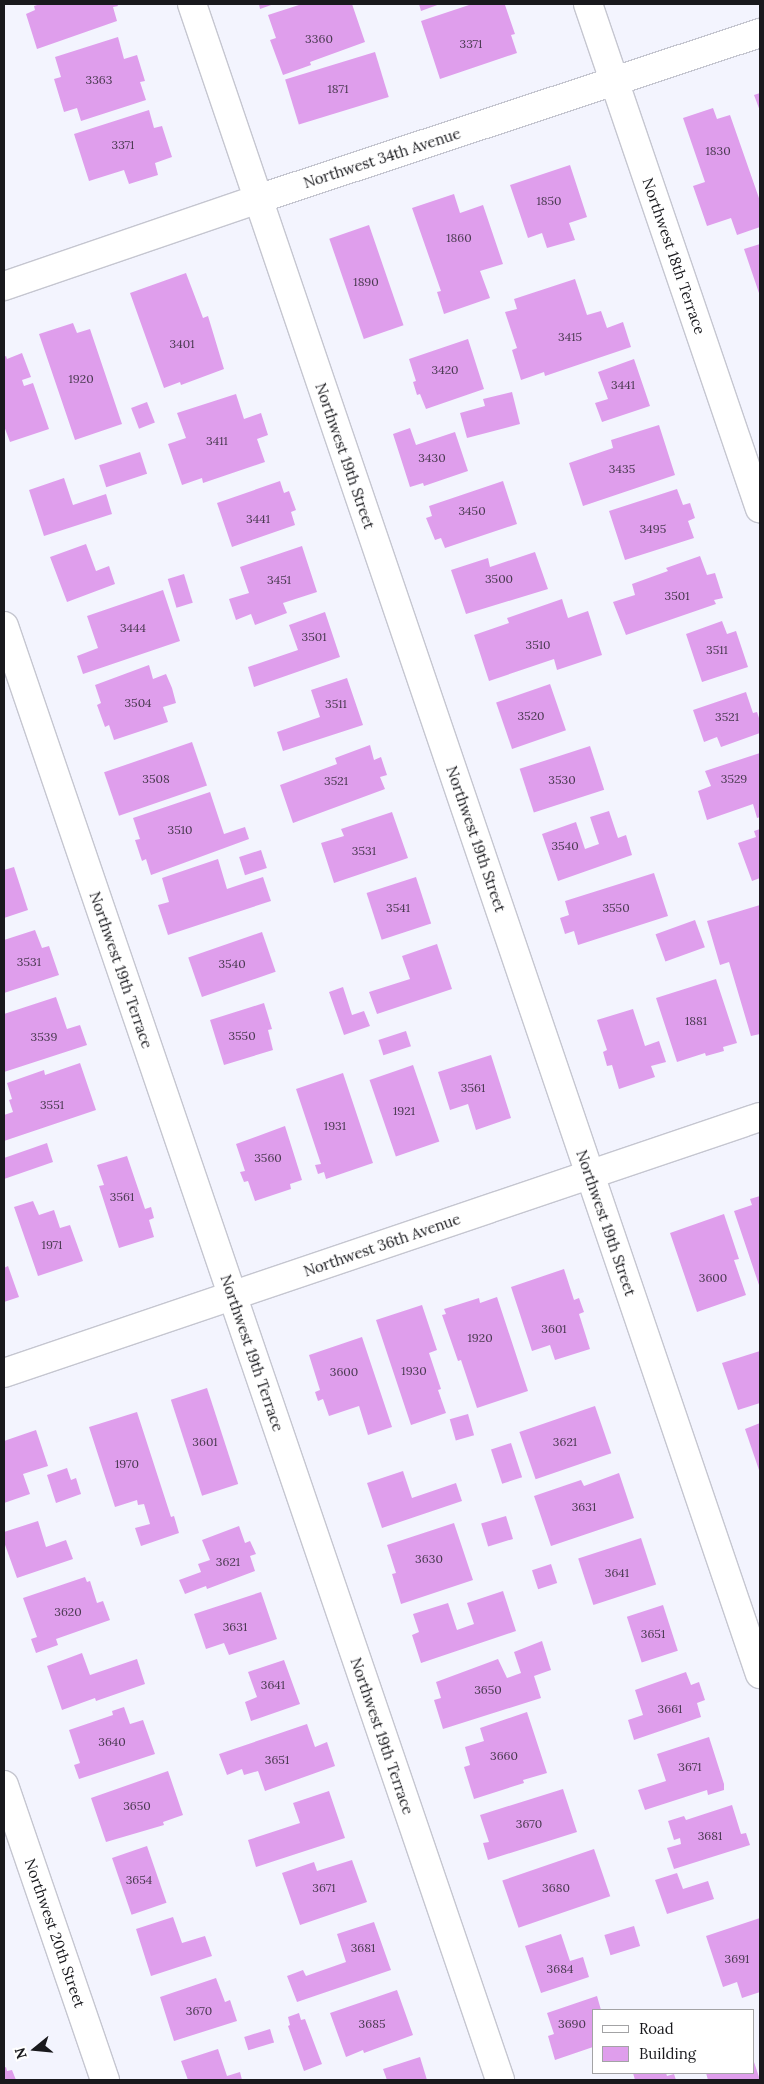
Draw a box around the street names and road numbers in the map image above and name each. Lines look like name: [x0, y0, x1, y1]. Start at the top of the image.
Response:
street label: Northwest 34th Avenue: [301, 124, 463, 192]
street label: Northwest 18th Terrace: [639, 175, 709, 337]
street label: Northwest 19th Street: [312, 381, 378, 531]
street label: Northwest 19th Street: [443, 764, 509, 914]
street label: Northwest 19th Terrace: [86, 889, 156, 1051]
street label: Northwest 19th Street: [573, 1148, 639, 1298]
street label: Northwest 36th Avenue: [301, 1210, 463, 1280]
street label: Northwest 19th Terrace: [217, 1272, 287, 1434]
street label: Northwest 19th Terrace: [347, 1655, 417, 1817]
street label: Northwest 20th Street: [21, 1856, 89, 2010]

